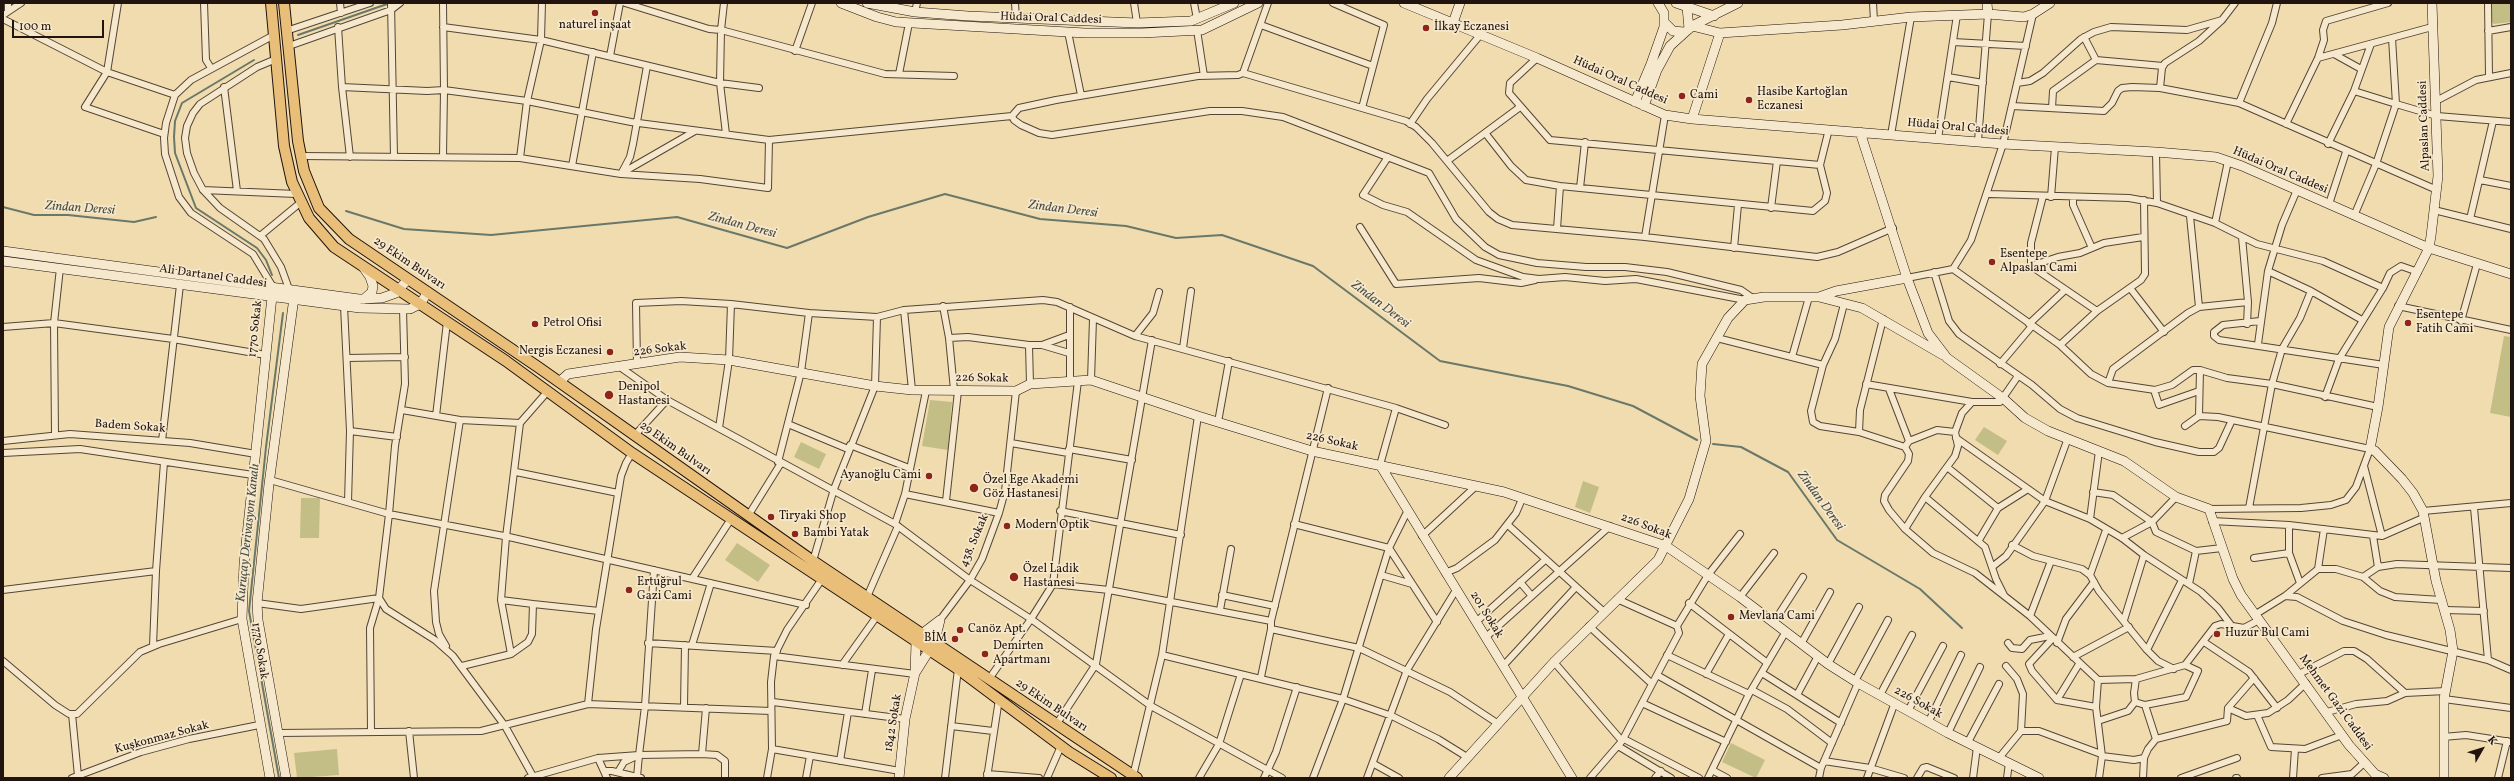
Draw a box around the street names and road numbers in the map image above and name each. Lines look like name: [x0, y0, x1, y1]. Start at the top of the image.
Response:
street label: Hüdai Oral Caddesi: [1000, 10, 1102, 28]
street label: Hüdai Oral Caddesi: [1570, 54, 1670, 108]
street label: Alpaslan Caddesi: [2416, 80, 2434, 172]
street label: Hüdai Oral Caddesi: [1907, 116, 2009, 140]
street label: Hüdai Oral Caddesi: [2230, 144, 2330, 198]
street label: 29 Ekim Bulvarı: [370, 235, 448, 293]
street label: Ali Dartanel Caddesi: [158, 262, 268, 292]
street label: 1770 Sokak: [246, 300, 266, 358]
street label: 226 Sokak: [633, 340, 687, 360]
street label: 226 Sokak: [955, 371, 1009, 387]
street label: Badem Sokak: [94, 417, 166, 437]
street label: 29 Ekim Bulvarı: [636, 419, 714, 479]
street label: 226 Sokak: [1304, 429, 1360, 455]
street label: 226 Sokak: [1619, 511, 1673, 543]
street label: 438. Sokak: [957, 512, 993, 570]
street label: 201 Sokak: [1466, 589, 1506, 641]
street label: 1770 Sokak: [247, 622, 271, 680]
street label: Mehmet Gazi Caddesi: [2295, 652, 2375, 754]
street label: 29 Ekim Bulvarı: [1012, 677, 1090, 735]
street label: 226 Sokak: [1891, 684, 1945, 722]
street label: 1842 Sokak: [882, 693, 906, 753]
street label: Kuşkonmaz Sokak: [113, 719, 211, 757]

